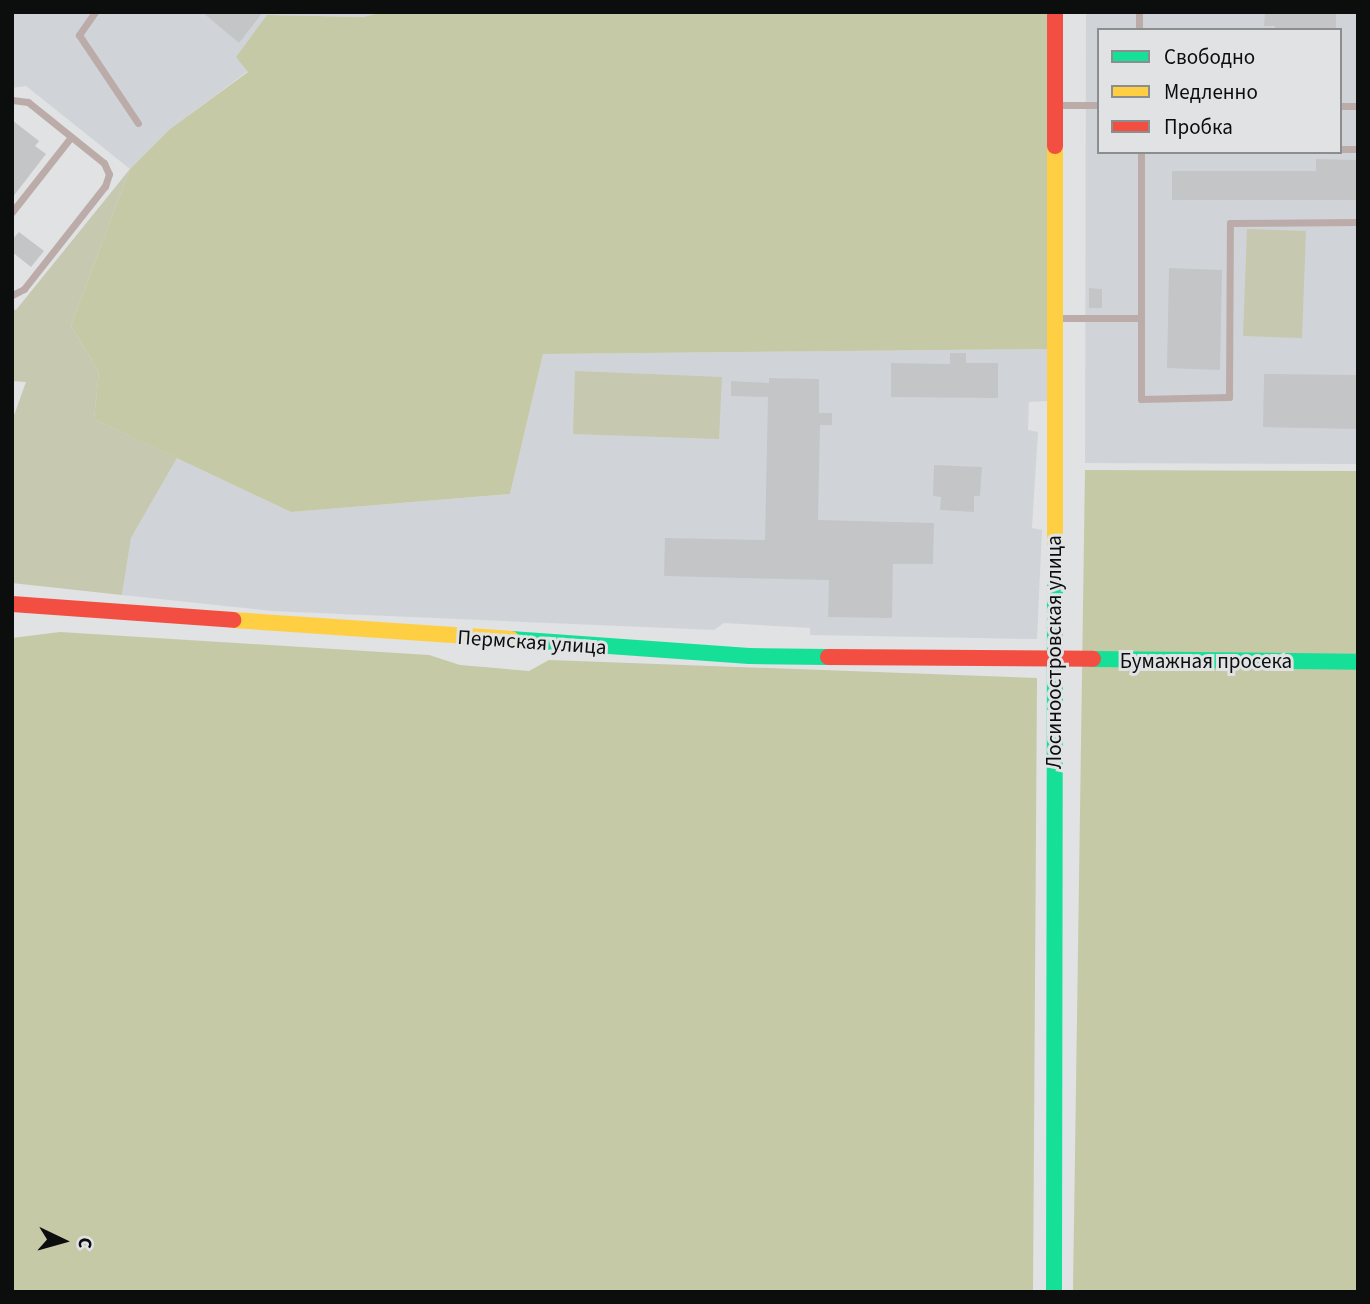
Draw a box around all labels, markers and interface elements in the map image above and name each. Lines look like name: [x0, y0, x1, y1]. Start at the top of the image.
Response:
legend: [1097, 28, 1342, 154]
text: Свободно: [1164, 42, 1255, 72]
text: Медленно: [1164, 77, 1258, 107]
text: Пробка: [1164, 112, 1233, 142]
street label: Лосиноостровская улица: [1041, 535, 1067, 769]
street label: Пермская улица: [457, 624, 607, 660]
street label: Бумажная просека: [1120, 648, 1292, 674]
north arrow: [28, 1206, 98, 1276]
text: С: [70, 1236, 98, 1250]

